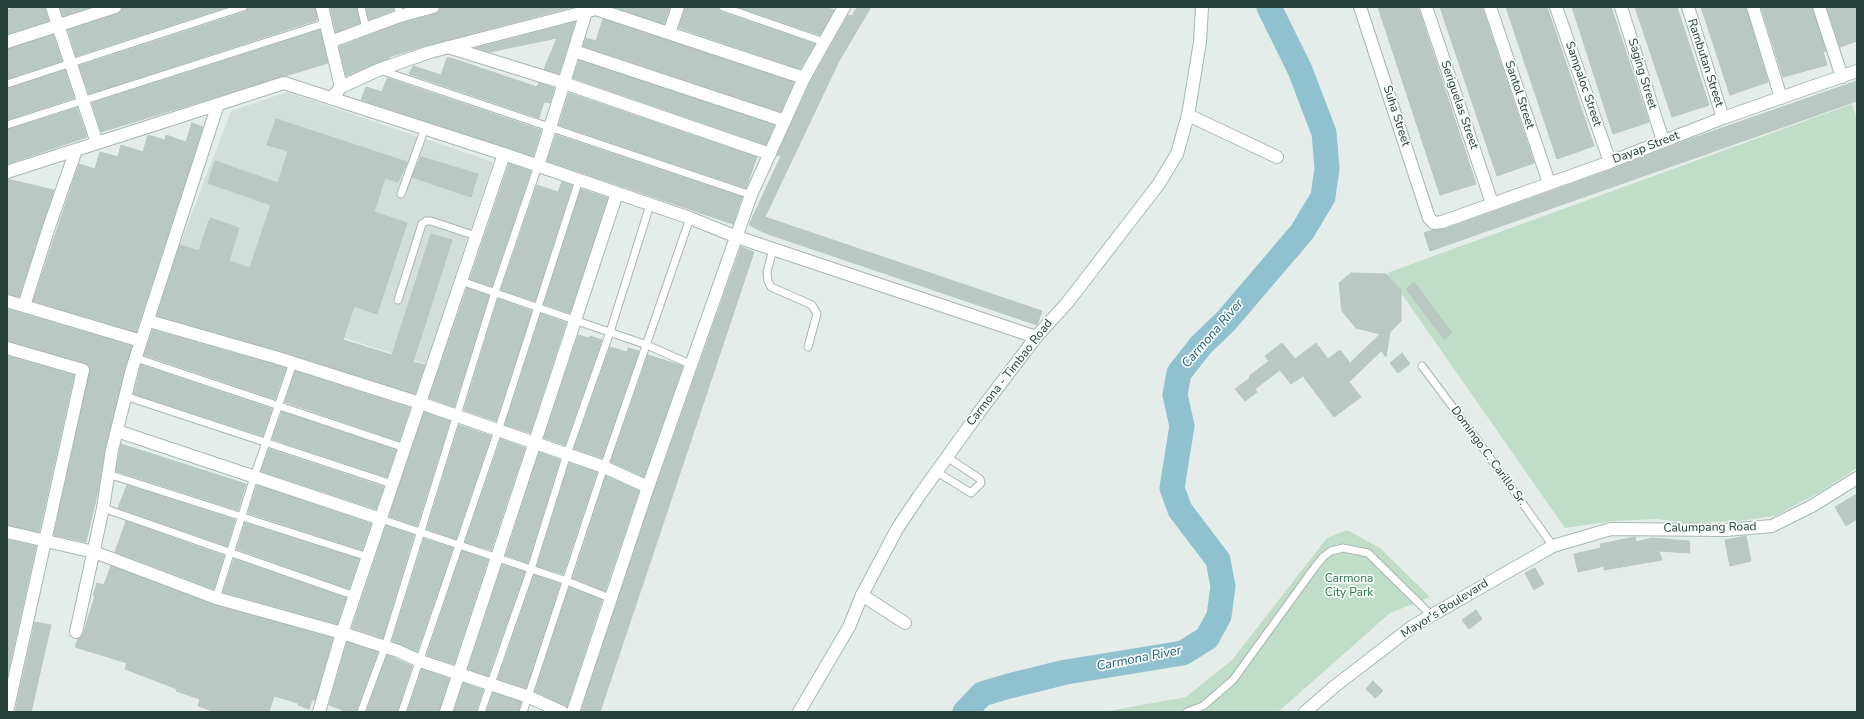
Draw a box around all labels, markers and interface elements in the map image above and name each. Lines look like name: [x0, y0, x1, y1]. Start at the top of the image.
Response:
street label: Rambutan Street: [1684, 17, 1726, 109]
street label: Saging Street: [1624, 37, 1660, 111]
street label: Sampaloc Street: [1562, 40, 1604, 128]
street label: Seriguelas Street: [1437, 59, 1481, 151]
street label: Santol Street: [1501, 59, 1537, 131]
street label: Suha Street: [1379, 84, 1413, 148]
street label: Dayap Street: [1611, 129, 1681, 167]
water label: Carmona River: [1179, 296, 1247, 372]
street label: Carmona - Timbao Road: [964, 317, 1056, 429]
street label: Domingo C. Carillo Sr.: [1447, 404, 1529, 508]
street label: Calumpang Road: [1663, 520, 1757, 536]
park label: Carmona City Park: [1325, 572, 1373, 600]
street label: Mayor's Boulevard: [1399, 576, 1491, 642]
water label: Carmona River: [1095, 643, 1183, 675]

